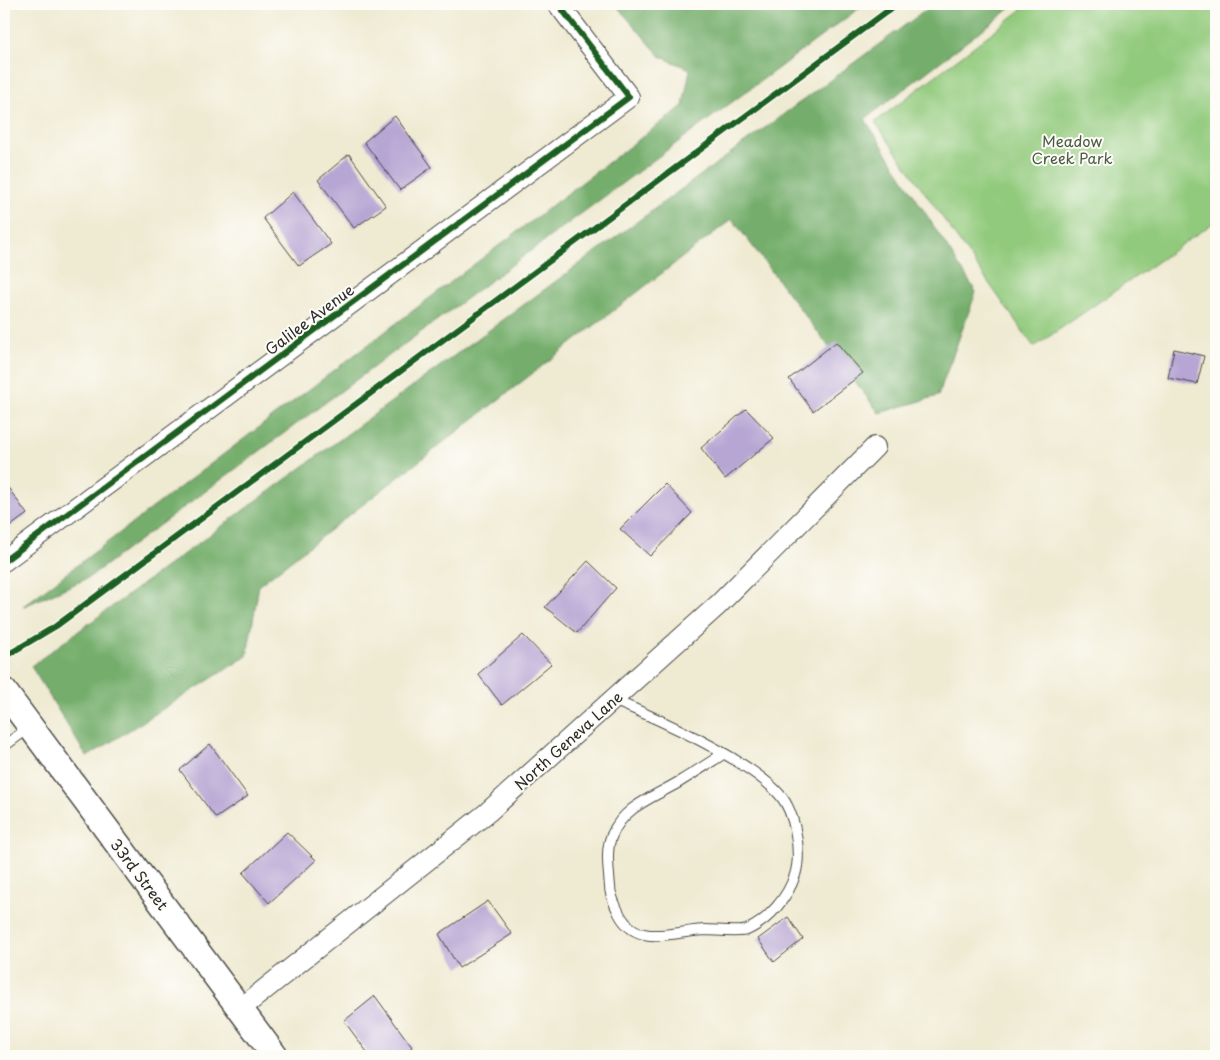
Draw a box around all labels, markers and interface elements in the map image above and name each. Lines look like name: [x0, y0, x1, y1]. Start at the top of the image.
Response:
park label: Meadow Creek Park: [1031, 129, 1113, 169]
street label: Galilee Avenue: [260, 278, 358, 360]
street label: North Geneva Lane: [509, 685, 627, 795]
street label: 33rd Street: [105, 833, 175, 915]

